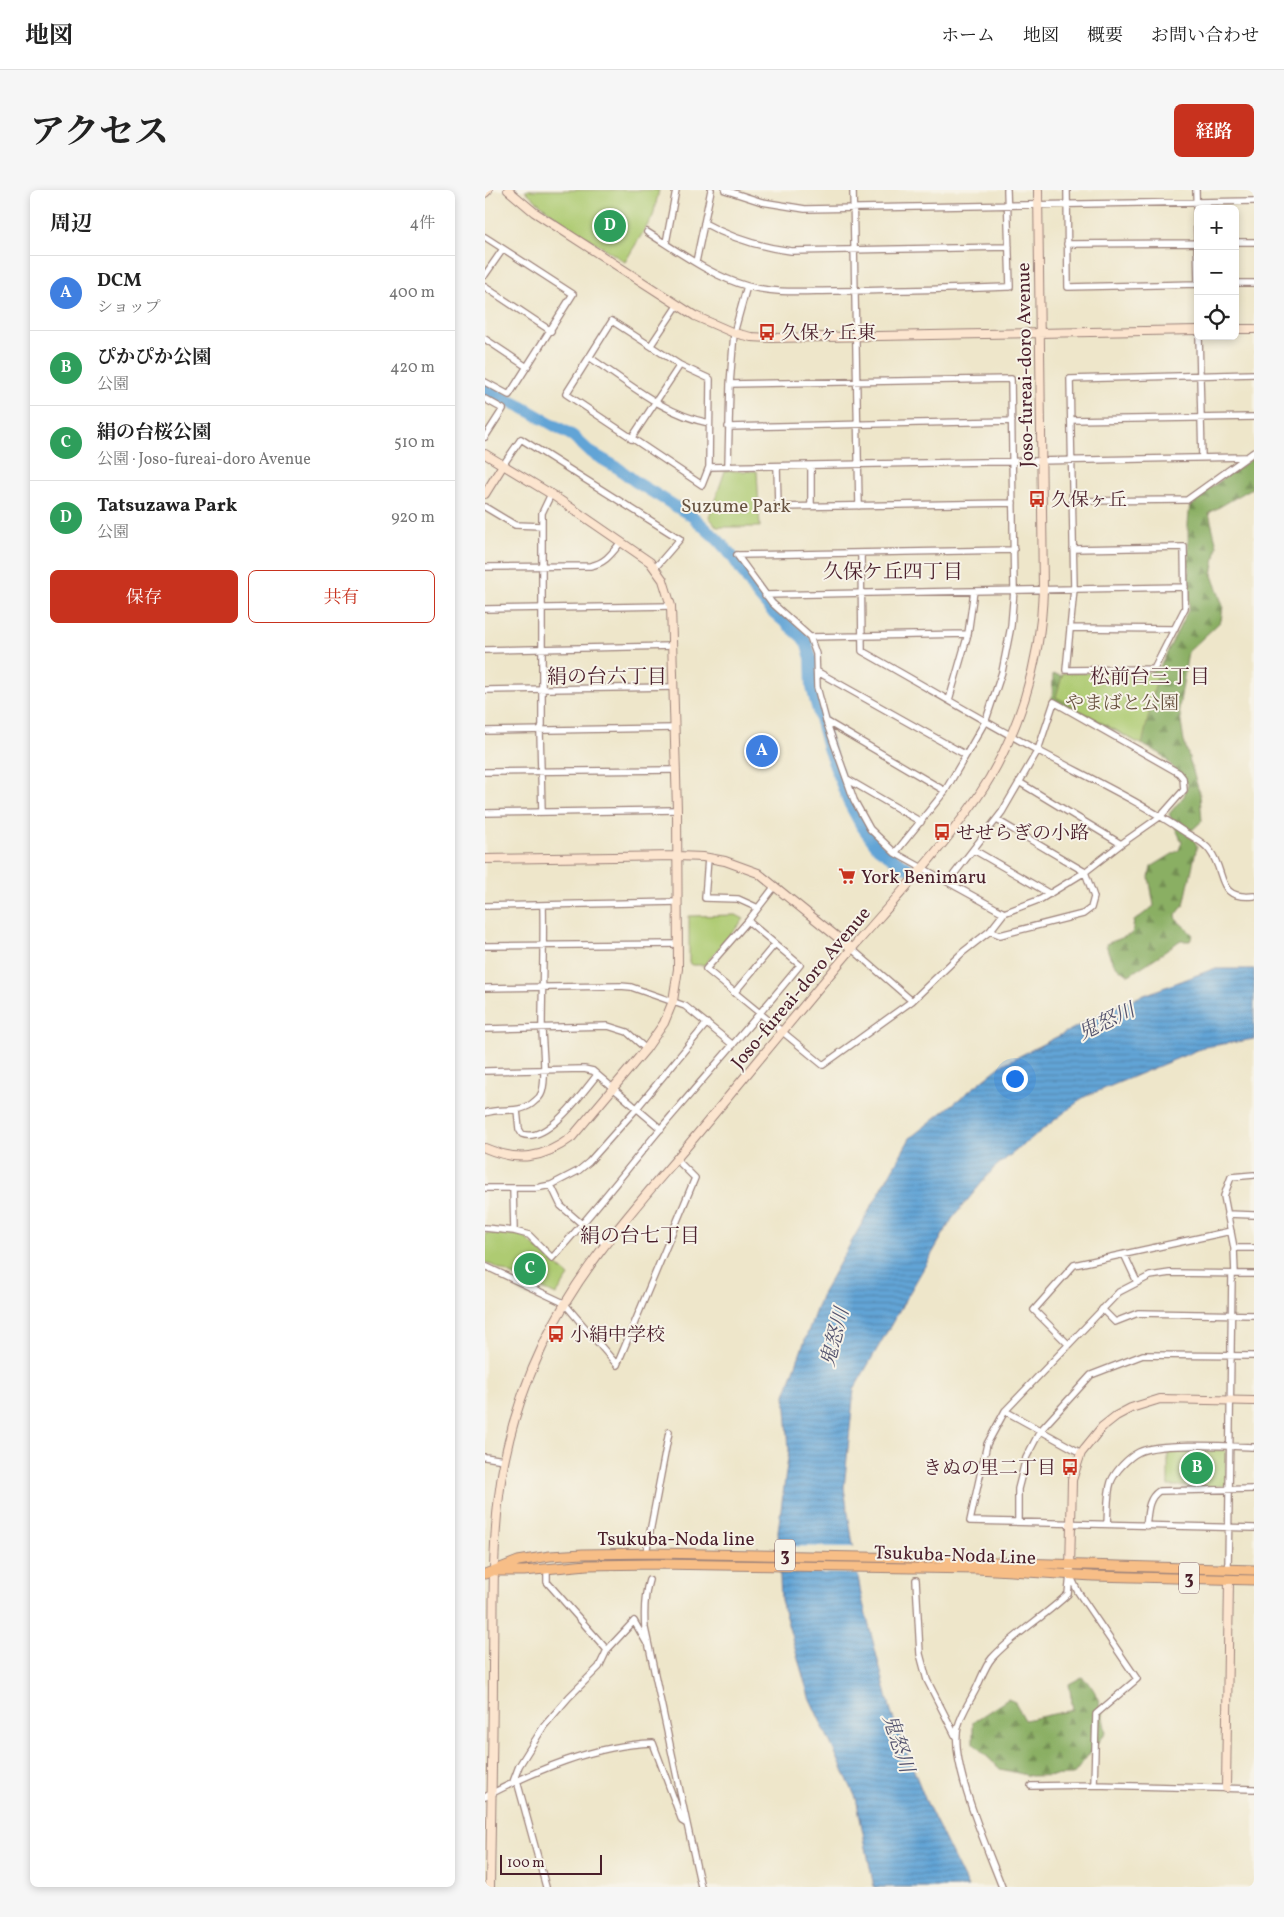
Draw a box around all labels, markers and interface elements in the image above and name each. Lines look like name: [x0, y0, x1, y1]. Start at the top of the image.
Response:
text: 地図: [25, 20, 73, 54]
text: ホーム: [941, 24, 995, 49]
text: 地図: [1023, 24, 1059, 49]
text: 概要: [1087, 24, 1123, 49]
text: お問い合わせ: [1151, 24, 1259, 49]
button: 経路: [1174, 104, 1254, 157]
text: アクセス: [30, 110, 169, 158]
map controls: [1194, 205, 1239, 340]
button: +: [1194, 205, 1239, 250]
pin: D: [594, 207, 626, 245]
text: 周辺: [50, 210, 92, 239]
text: 4件: [409, 213, 435, 235]
button: −: [1194, 250, 1239, 295]
street label: Joso-fureai-doro Avenue: [1011, 262, 1041, 468]
text: DCM: [97, 268, 142, 294]
text: A: [60, 282, 72, 304]
text: 400 m: [389, 282, 435, 304]
button: locate: [1194, 295, 1239, 340]
text: ショップ: [97, 297, 161, 319]
place label: 久保ヶ丘東: [781, 321, 876, 347]
bus stop icon: 久保ヶ丘東: [757, 322, 777, 342]
text: ぴかぴか公園: [97, 345, 211, 371]
text: B: [61, 357, 71, 379]
text: 420 m: [390, 357, 435, 379]
text: 公園: [97, 374, 129, 396]
text: 絹の台桜公園: [97, 420, 211, 446]
text: C: [61, 432, 71, 454]
text: 510 m: [394, 432, 435, 454]
text: 公園 · Joso-fureai-doro Avenue: [97, 449, 311, 471]
place label: 久保ヶ丘: [1051, 488, 1127, 514]
bus stop icon: 久保ヶ丘: [1027, 489, 1047, 509]
text: Tatsuzawa Park: [97, 493, 237, 519]
park label: Suzume Park: [681, 494, 791, 520]
text: D: [60, 507, 72, 529]
text: 920 m: [391, 507, 435, 529]
text: 公園: [97, 522, 129, 544]
district label: 久保ケ丘四丁目: [823, 559, 963, 587]
button: 保存: [50, 570, 238, 623]
button: 共有: [248, 570, 435, 623]
district label: 絹の台六丁目: [547, 664, 667, 692]
district label: 松前台三丁目: [1090, 664, 1210, 692]
park label: やまばと公園: [1065, 691, 1179, 717]
pin: A: [746, 732, 778, 770]
place label: せせらぎの小路: [956, 821, 1089, 847]
bus stop icon: せせらぎの小路: [932, 822, 952, 842]
place label: York Benimaru: [861, 865, 986, 891]
supermarket icon: York Benimaru: [837, 866, 857, 886]
street label: Joso-fureai-doro Avenue: [726, 902, 877, 1075]
water label: 鬼怒川: [1074, 997, 1142, 1048]
your location: [1002, 1066, 1028, 1092]
district label: 絹の台七丁目: [580, 1223, 700, 1251]
pin: C: [514, 1250, 546, 1288]
water label: 鬼怒川: [815, 1303, 858, 1370]
place label: 小絹中学校: [570, 1323, 665, 1349]
bus stop icon: 小絹中学校: [546, 1324, 566, 1344]
pin: B: [1181, 1449, 1213, 1487]
place label: きぬの里二丁目: [923, 1456, 1056, 1482]
bus stop icon: きぬの里二丁目: [1060, 1457, 1080, 1477]
street label: Tsukuba-Noda line: [597, 1527, 755, 1553]
road number: 3: [775, 1540, 795, 1570]
street label: Tsukuba-Noda Line: [873, 1540, 1036, 1572]
road number: 3: [1179, 1562, 1199, 1594]
water label: 鬼怒川: [875, 1711, 920, 1778]
scale bar: [500, 1852, 603, 1875]
text: 100 m: [507, 1854, 545, 1873]

